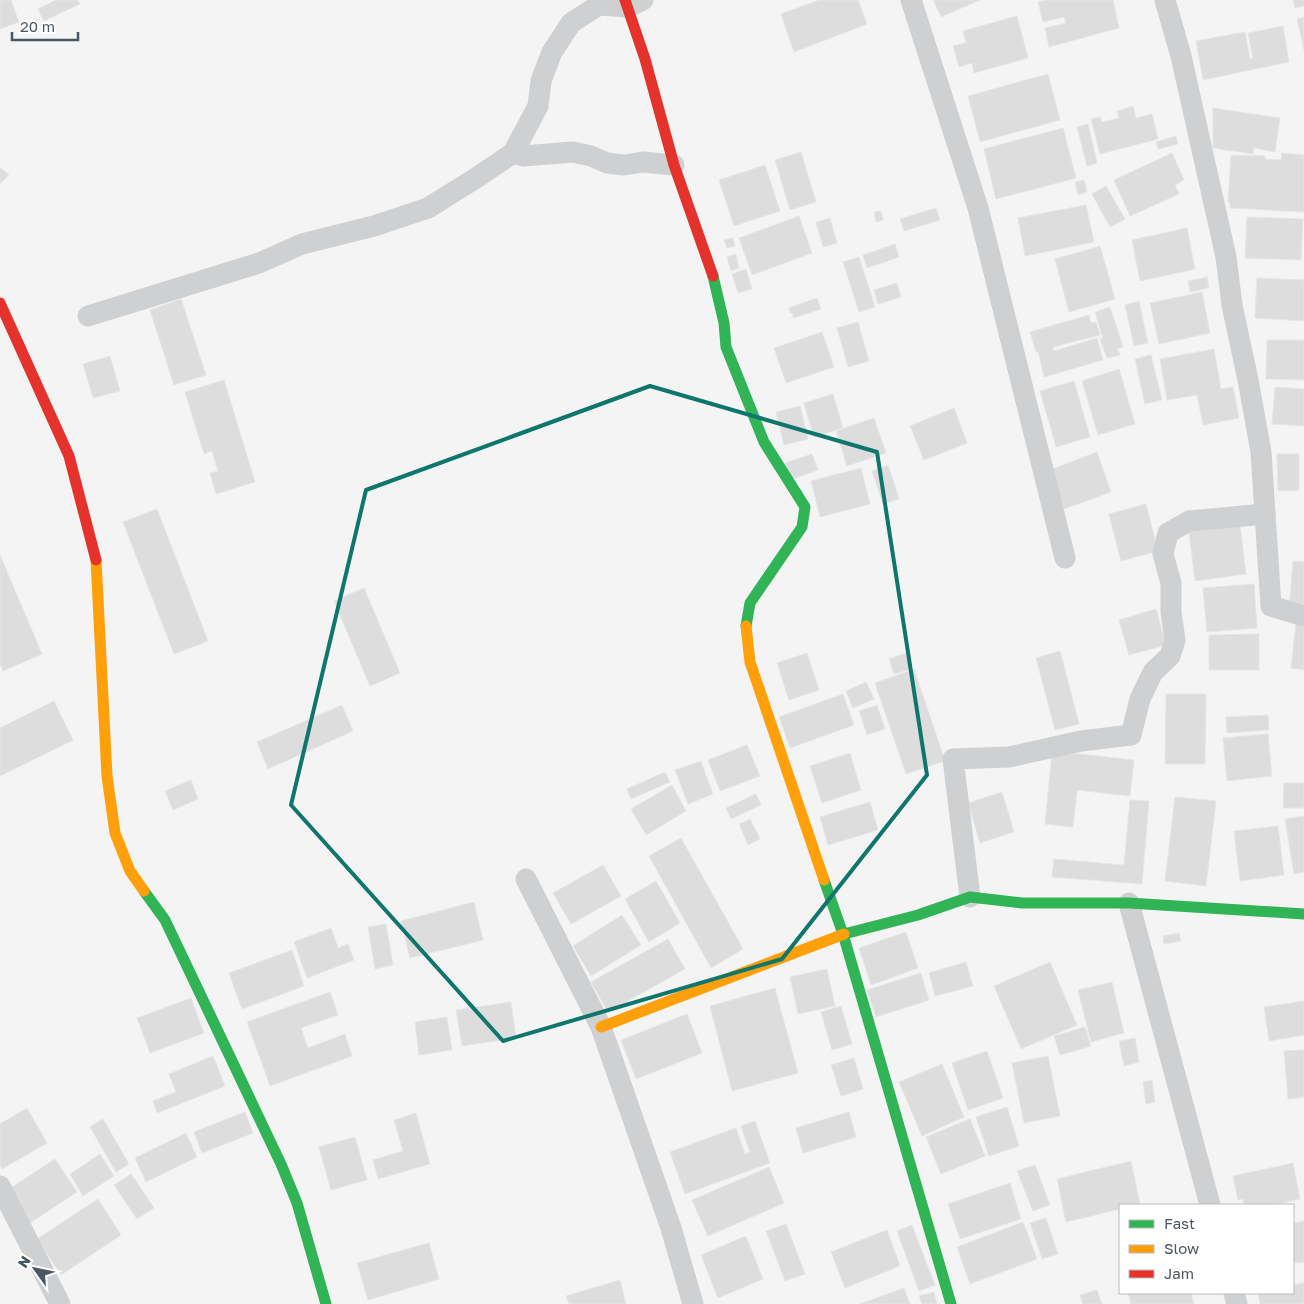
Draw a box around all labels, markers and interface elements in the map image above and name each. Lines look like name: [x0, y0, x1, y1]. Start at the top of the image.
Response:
scale bar: [12, 10, 79, 42]
text: 20 m: [20, 17, 55, 35]
legend: [1119, 1204, 1294, 1294]
text: Fast: [1164, 1214, 1195, 1232]
text: Slow: [1164, 1239, 1199, 1257]
north arrow: [10, 1244, 60, 1294]
text: N: [14, 1253, 34, 1271]
text: Jam: [1164, 1264, 1194, 1282]

